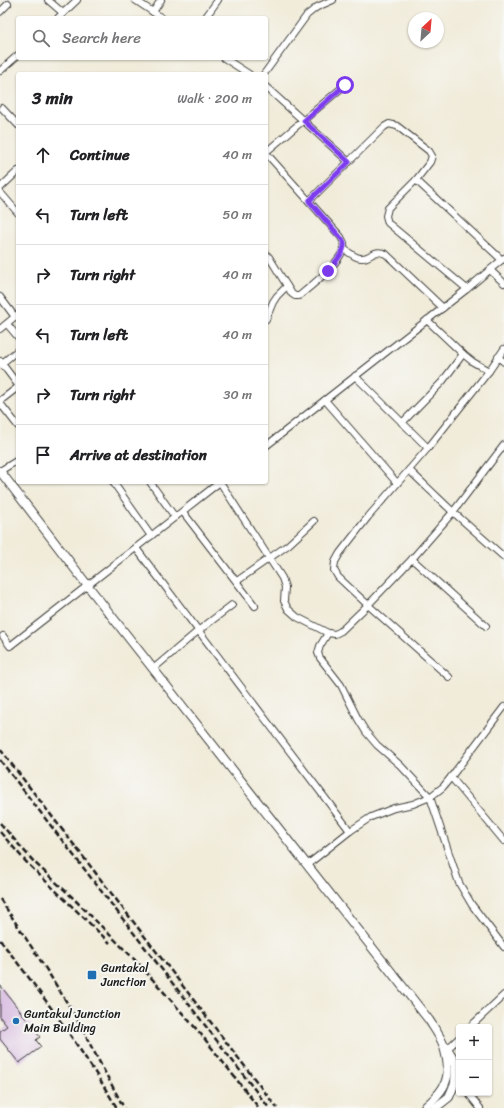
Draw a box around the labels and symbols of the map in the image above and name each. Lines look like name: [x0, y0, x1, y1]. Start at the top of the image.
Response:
north arrow: [408, 12, 444, 48]
route start: [336, 76, 354, 94]
route end: [319, 262, 337, 280]
place label: Guntakal Junction: [100, 957, 149, 993]
marker: Guntakal Junction: [86, 969, 98, 981]
place label: Guntakul Junction Main Building: [24, 1003, 121, 1039]
marker: Guntakul Junction Main Building: [11, 1016, 21, 1026]

